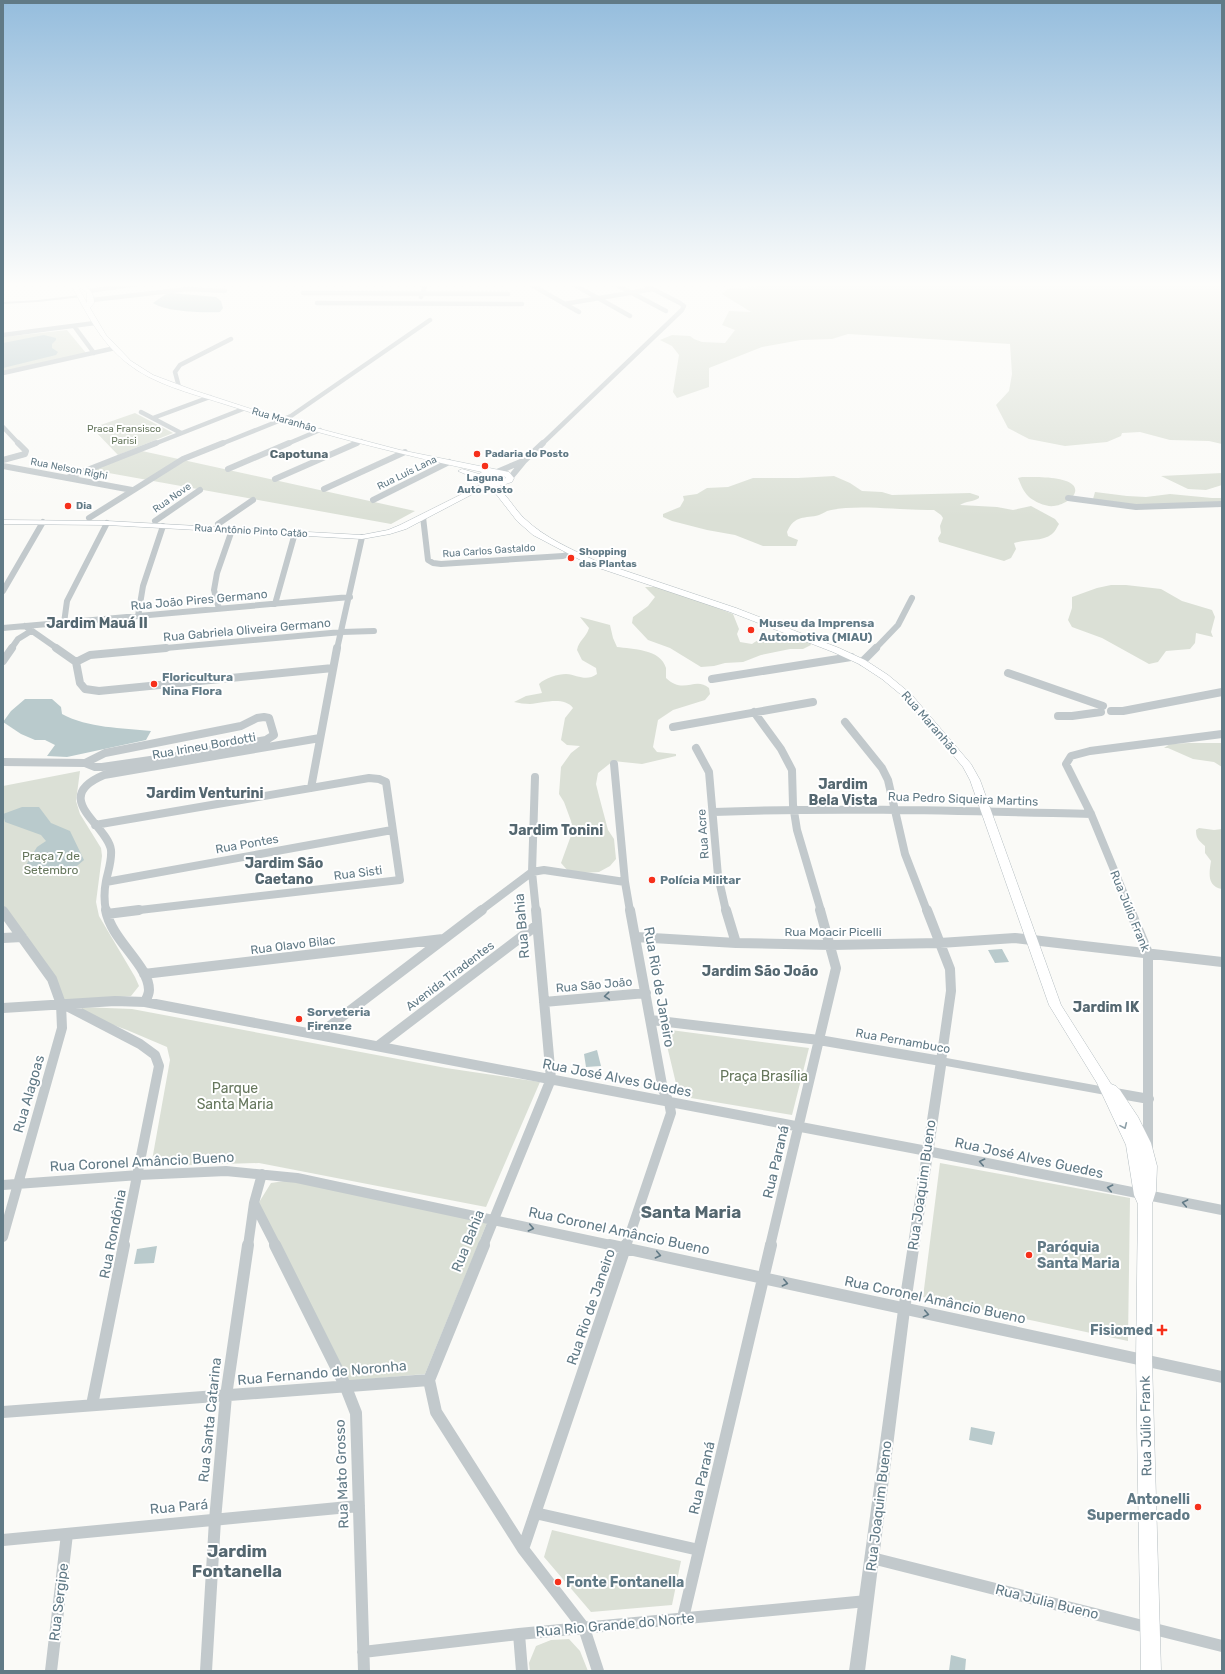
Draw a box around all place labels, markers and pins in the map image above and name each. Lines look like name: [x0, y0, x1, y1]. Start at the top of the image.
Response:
place label: Padaria do Posto: [485, 448, 569, 460]
marker: Padaria do Posto: [472, 449, 482, 459]
marker: Laguna Auto Posto: [480, 461, 490, 471]
place label: Laguna Auto Posto: [457, 472, 513, 496]
place label: Dia: [76, 500, 92, 512]
marker: Dia: [63, 501, 73, 511]
place label: Shopping das Plantas: [579, 546, 637, 570]
marker: Shopping das Plantas: [566, 553, 576, 563]
place label: Museu da Imprensa Automotiva (MIAU): [759, 616, 874, 644]
marker: Museu da Imprensa Automotiva (MIAU): [746, 625, 756, 635]
place label: Floricultura Nina Flora: [162, 670, 233, 698]
marker: Floricultura Nina Flora: [149, 679, 159, 689]
place label: Polícia Militar: [660, 873, 741, 887]
marker: Polícia Militar: [647, 875, 657, 885]
place label: Sorveteria Firenze: [307, 1005, 370, 1033]
marker: Sorveteria Firenze: [294, 1014, 304, 1024]
place label: Paróquia Santa Maria: [1037, 1239, 1120, 1272]
marker: Paróquia Santa Maria: [1024, 1250, 1034, 1260]
place label: Fisiomed: [1090, 1322, 1153, 1339]
marker: Fisiomed: [1156, 1324, 1168, 1336]
place label: Antonelli Supermercado: [1087, 1491, 1190, 1524]
marker: Antonelli Supermercado: [1193, 1502, 1203, 1512]
place label: Fonte Fontanella: [566, 1574, 684, 1591]
marker: Fonte Fontanella: [553, 1577, 563, 1587]

